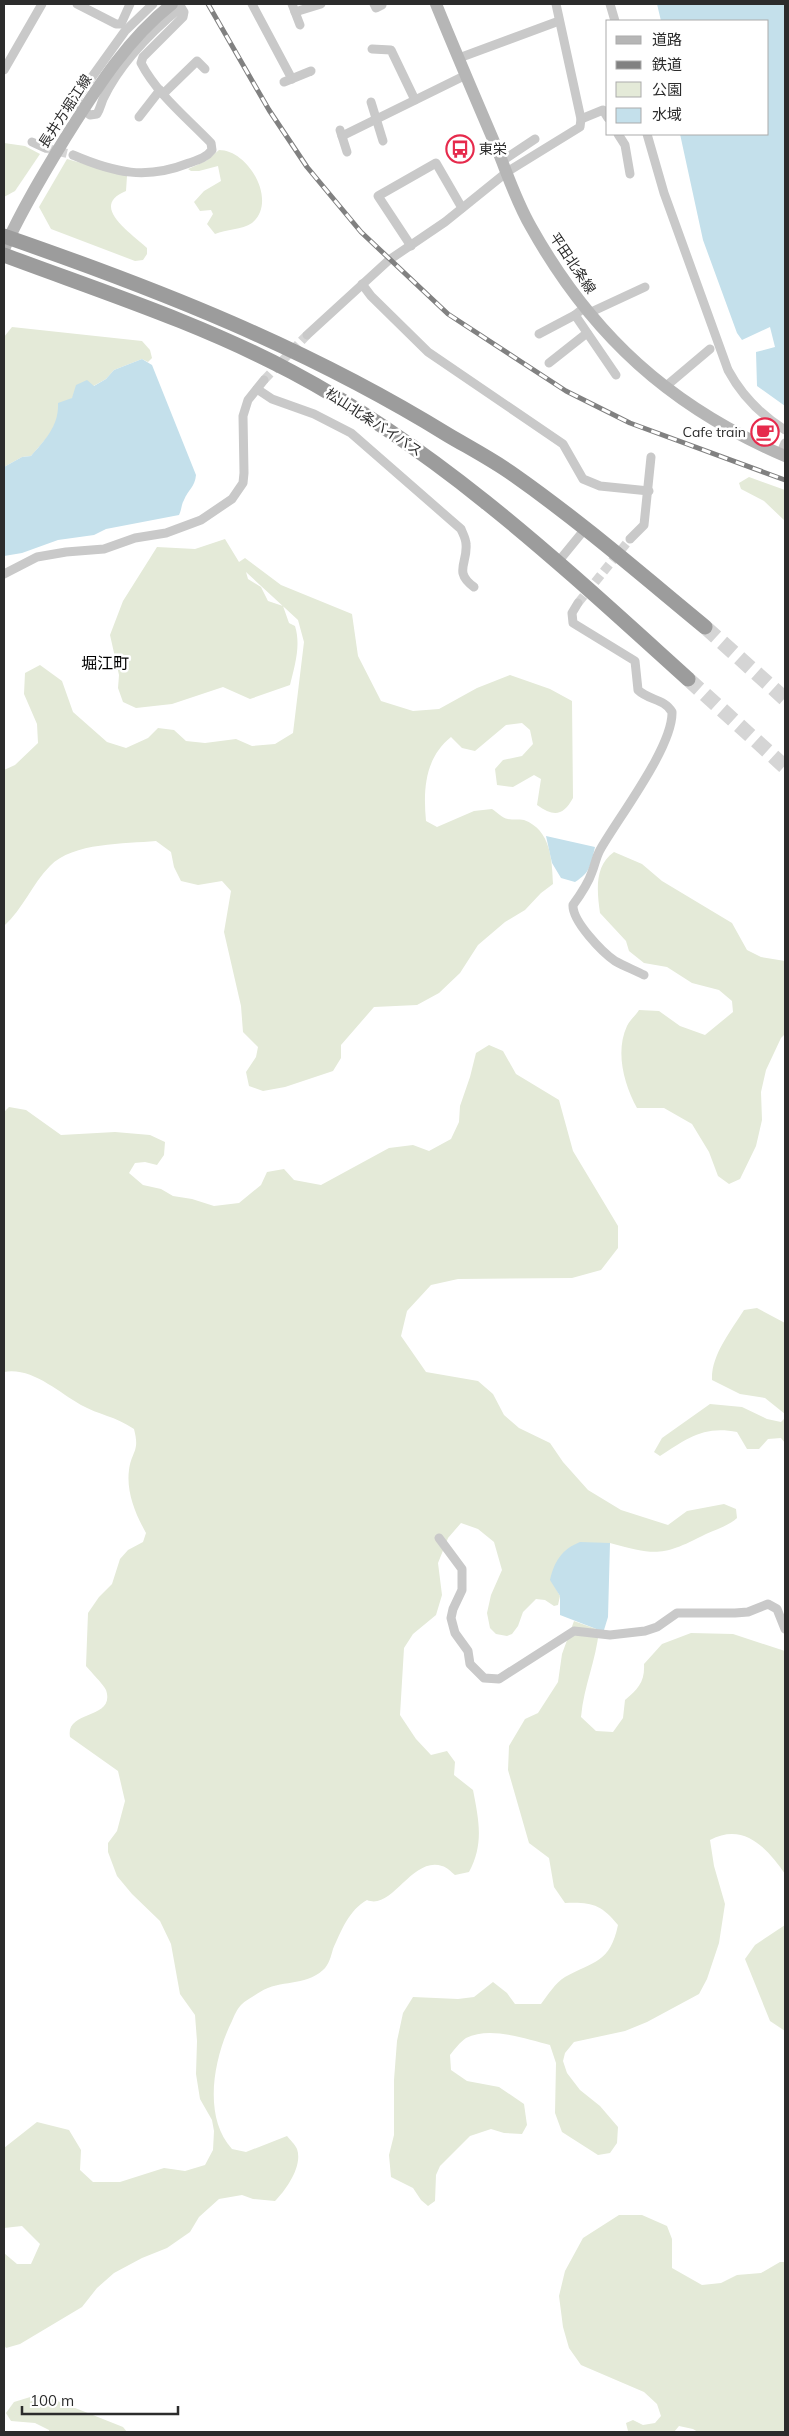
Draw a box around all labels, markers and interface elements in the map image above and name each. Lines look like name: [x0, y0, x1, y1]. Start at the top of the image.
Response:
legend: [606, 20, 769, 135]
text: 道路: [652, 30, 682, 49]
text: 鉄道: [652, 55, 682, 74]
street label: 長井方堀江線: [35, 71, 95, 151]
text: 公園: [652, 80, 682, 99]
text: 水域: [652, 105, 682, 124]
bus stop icon: 東栄: [445, 134, 475, 164]
place label: 東栄: [479, 140, 507, 158]
street label: 平田北条線: [546, 229, 600, 297]
street label: 松山北条バイパス: [322, 384, 426, 460]
cafe icon: Cafe train: [750, 417, 780, 447]
place label: Cafe train: [683, 423, 746, 441]
district label: 堀江町: [81, 653, 129, 673]
scale bar: [22, 2384, 179, 2416]
text: 100 m: [30, 2391, 74, 2410]

